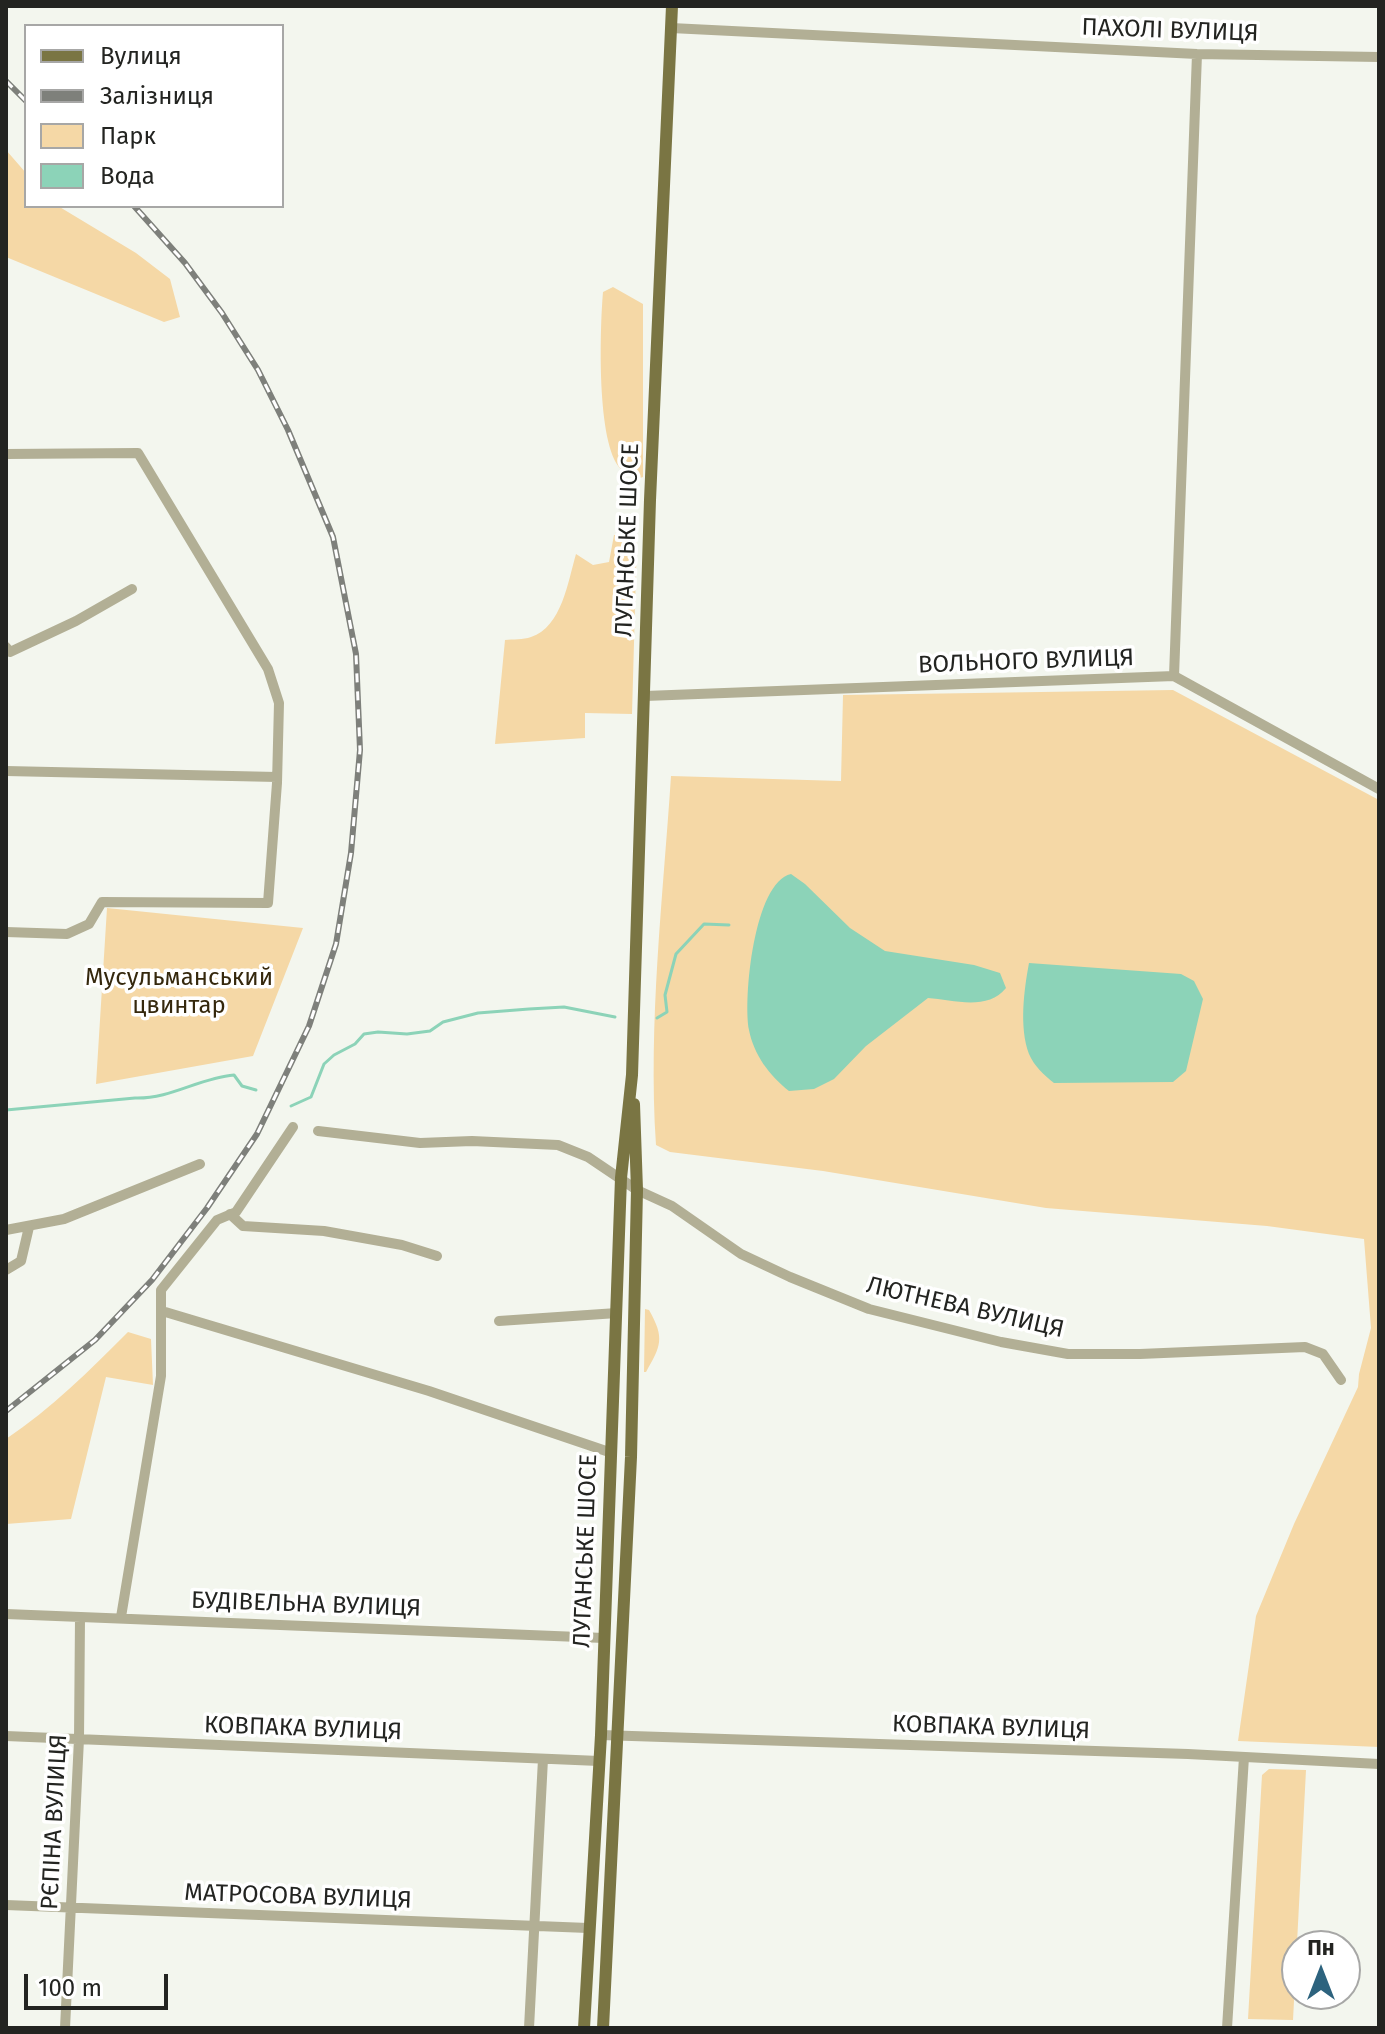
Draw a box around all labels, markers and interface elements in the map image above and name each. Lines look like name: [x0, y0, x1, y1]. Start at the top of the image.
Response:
street label: ПАХОЛІ ВУЛИЦЯ: [1081, 14, 1259, 48]
legend: [24, 24, 284, 208]
text: Вулиця: [100, 42, 182, 70]
text: Залізниця: [100, 82, 214, 110]
text: Парк: [100, 122, 156, 150]
text: Вода: [100, 162, 155, 190]
street label: ЛУГАНСЬКЕ ШОСЕ: [610, 442, 646, 638]
street label: ВОЛЬНОГО ВУЛИЦЯ: [918, 644, 1134, 680]
park label: Мусульманський цвинтар: [85, 964, 273, 1020]
street label: ЛЮТНЕВА ВУЛИЦЯ: [863, 1271, 1067, 1345]
street label: ЛУГАНСЬКЕ ШОСЕ: [568, 1453, 604, 1649]
street label: БУДІВЕЛЬНА ВУЛИЦЯ: [190, 1587, 422, 1623]
street label: КОВПАКА ВУЛИЦЯ: [891, 1710, 1091, 1746]
street label: КОВПАКА ВУЛИЦЯ: [203, 1711, 403, 1747]
street label: РЄПІНА ВУЛИЦЯ: [36, 1733, 74, 1911]
street label: МАТРОСОВА ВУЛИЦЯ: [184, 1879, 412, 1915]
north arrow: [1281, 1930, 1361, 2010]
text: Пн: [1307, 1934, 1335, 1961]
scale bar: [28, 1958, 172, 2008]
text: 100 m: [38, 1974, 102, 2002]

